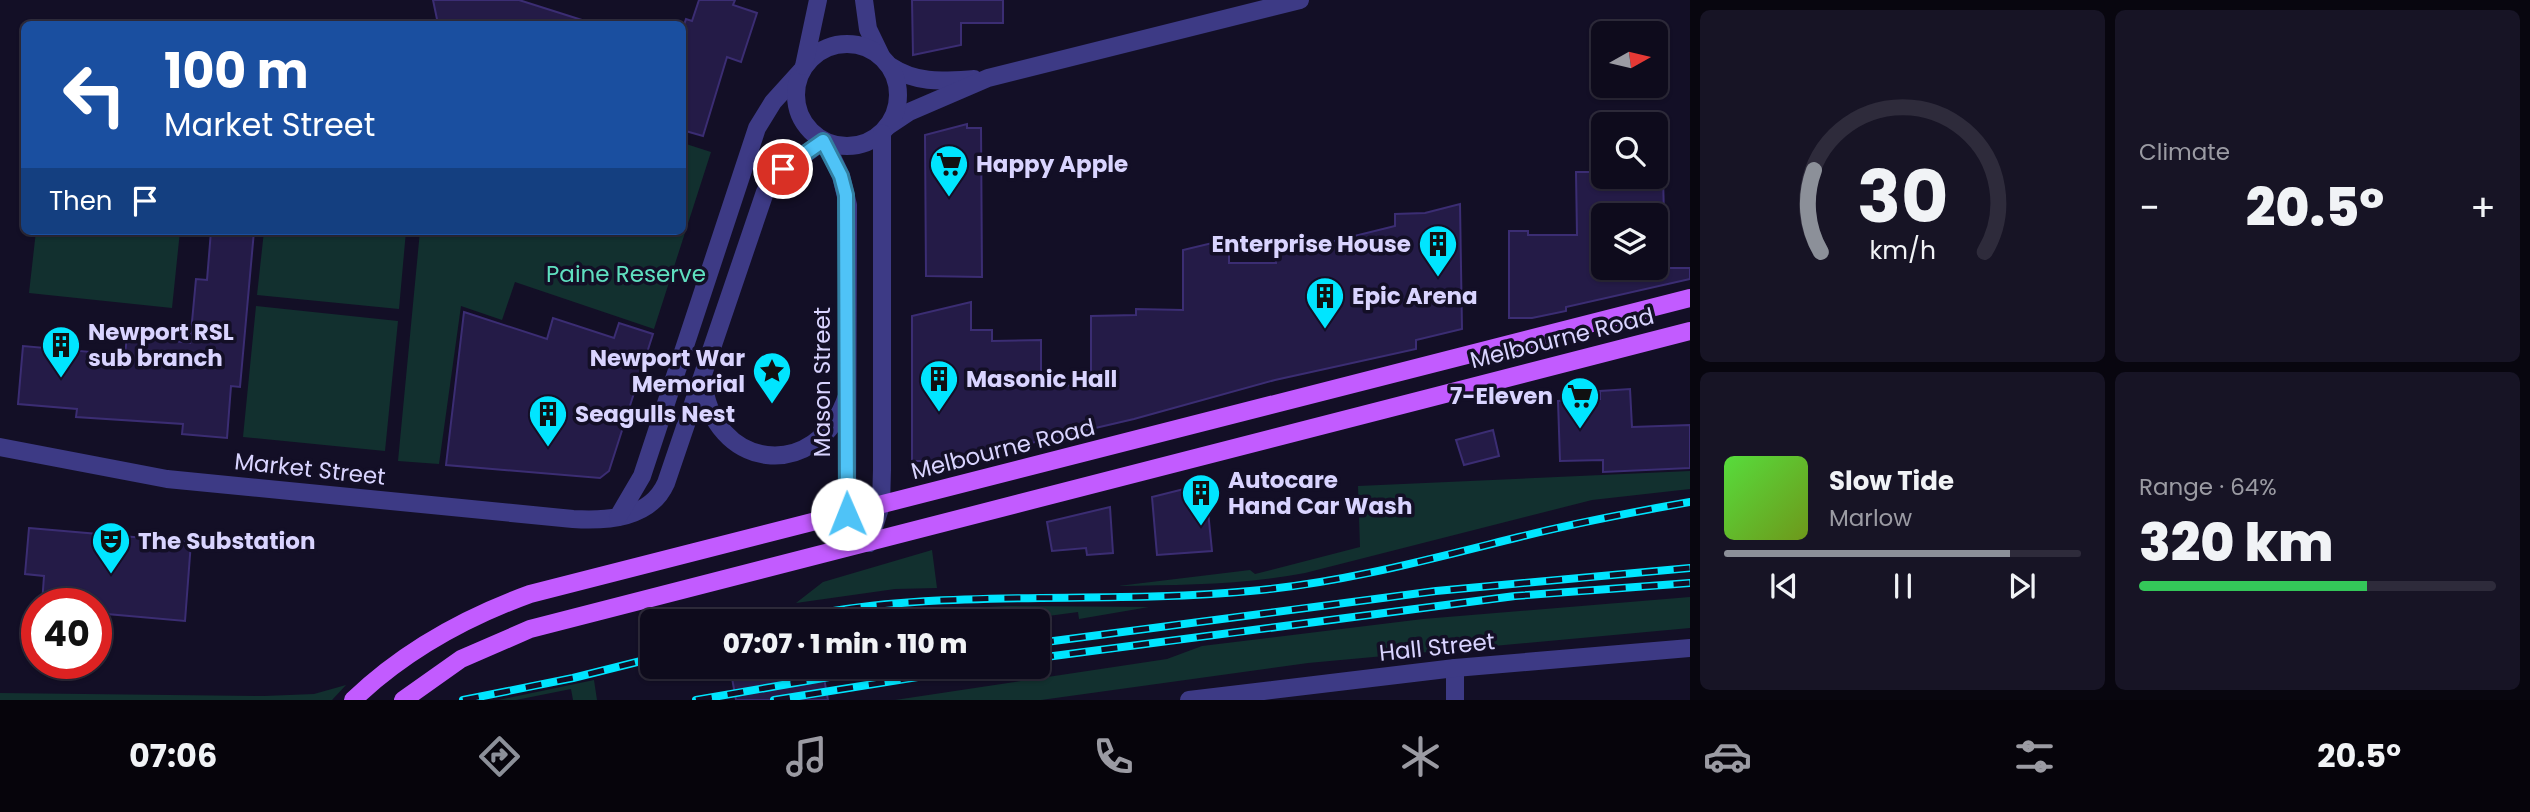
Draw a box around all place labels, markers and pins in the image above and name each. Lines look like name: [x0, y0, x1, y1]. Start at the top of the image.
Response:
pin: [753, 139, 813, 199]
supermarket icon: Happy Apple: [928, 143, 970, 198]
place label: Happy Apple: [976, 148, 1128, 180]
building icon: Enterprise House: [1417, 223, 1459, 278]
place label: Enterprise House: [1212, 228, 1411, 260]
building icon: Epic Arena: [1304, 275, 1346, 330]
place label: Epic Arena: [1352, 280, 1478, 312]
place label: Newport RSL sub branch: [88, 316, 234, 374]
building icon: Newport RSL sub branch: [40, 324, 82, 379]
place label: Newport War Memorial: [590, 342, 745, 400]
place icon: Newport War Memorial: [751, 350, 793, 405]
building icon: Masonic Hall: [918, 358, 960, 413]
place label: Masonic Hall: [966, 363, 1117, 395]
supermarket icon: 7-Eleven: [1559, 375, 1601, 430]
place label: 7-Eleven: [1450, 380, 1553, 412]
building icon: Seagulls Nest: [527, 393, 569, 448]
place label: Seagulls Nest: [575, 398, 735, 430]
place label: Autocare Hand Car Wash: [1228, 464, 1412, 522]
building icon: Autocare Hand Car Wash: [1180, 472, 1222, 527]
theatre icon: The Substation: [90, 520, 132, 575]
place label: The Substation: [138, 525, 315, 557]

